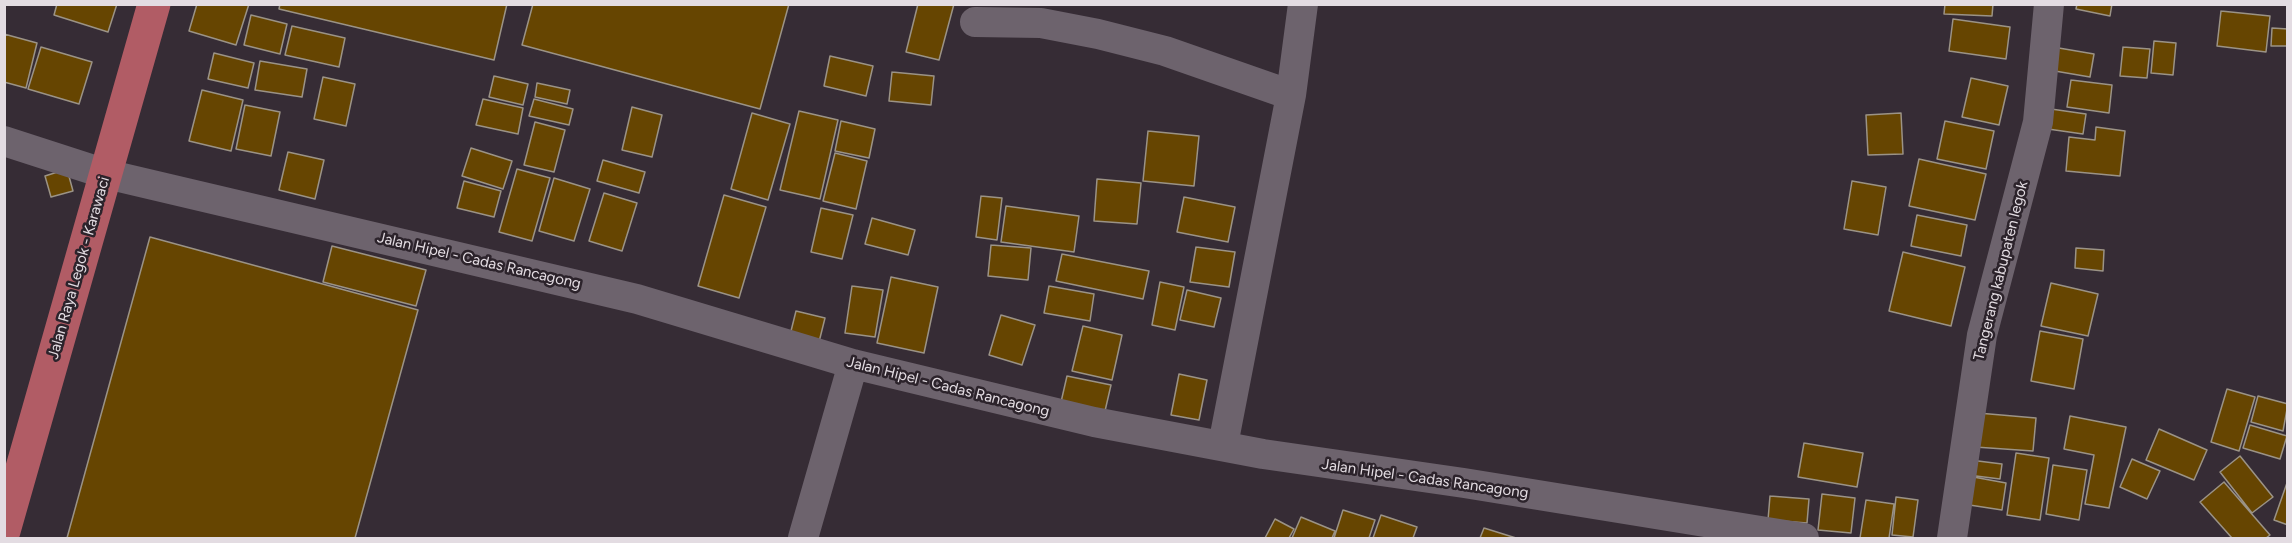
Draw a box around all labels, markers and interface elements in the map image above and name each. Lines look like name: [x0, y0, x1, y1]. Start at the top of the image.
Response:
street label: Jalan Raya Legok - Karawaci: [44, 175, 114, 361]
street label: Tangerang kabupaten legok: [1970, 179, 2032, 363]
street label: Jalan Hipel - Cadas Rancagong: [375, 229, 583, 293]
street label: Jalan Hipel - Cadas Rancagong: [845, 353, 1051, 421]
street label: Jalan Hipel - Cadas Rancagong: [1320, 456, 1530, 502]

